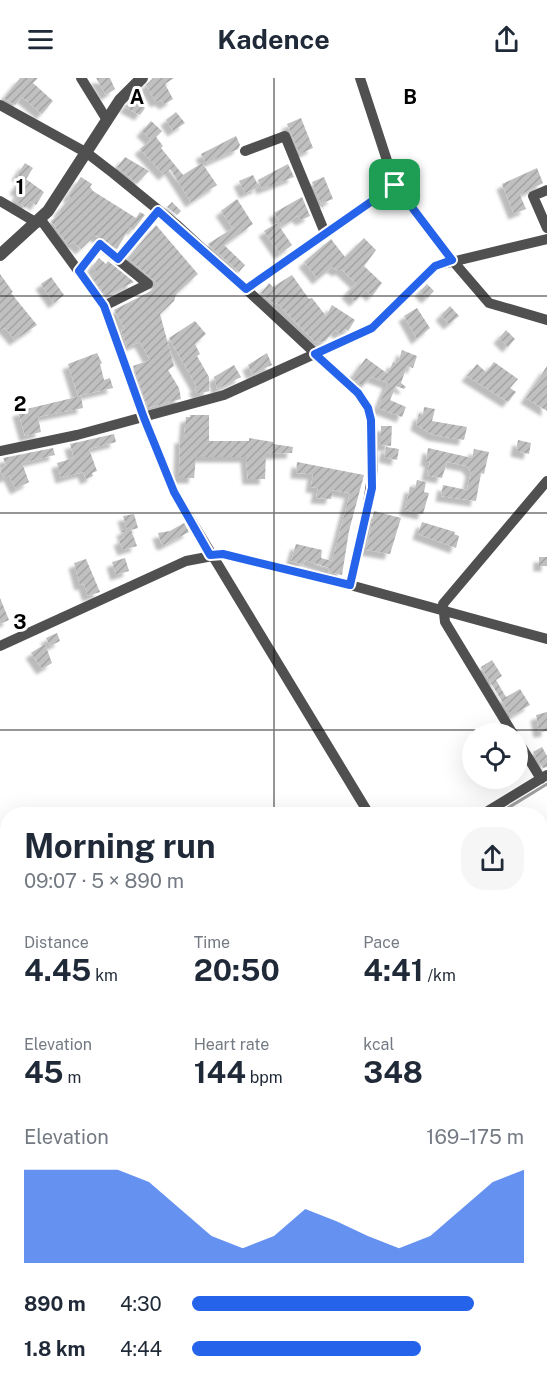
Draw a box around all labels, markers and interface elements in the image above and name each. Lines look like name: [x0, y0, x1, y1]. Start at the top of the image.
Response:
icon: menu: [24, 23, 57, 56]
text: Kadence: [217, 23, 330, 55]
icon: share: [490, 23, 523, 56]
text: A: [130, 85, 144, 109]
text: B: [403, 85, 417, 109]
pin: [369, 159, 420, 210]
icon: arrive: [378, 168, 411, 201]
text: 1: [16, 175, 24, 199]
text: 2: [14, 392, 26, 416]
text: 3: [13, 610, 27, 634]
map controls: [462, 723, 528, 789]
button: locate: [462, 723, 528, 789]
text: Morning run: [24, 827, 216, 865]
button: share: [461, 827, 524, 890]
text: 09:07 · 5 × 890 m: [24, 869, 184, 893]
text: Distance: [24, 933, 89, 952]
text: Time: [194, 933, 230, 952]
text: Pace: [363, 933, 400, 952]
text: 4.45: [24, 952, 91, 988]
text: 20:50: [194, 952, 280, 988]
text: 4:41: [363, 952, 424, 988]
text: km: [91, 966, 118, 985]
text: /km: [424, 966, 456, 985]
text: Elevation: [24, 1035, 92, 1054]
text: Heart rate: [194, 1035, 269, 1054]
text: kcal: [363, 1035, 394, 1054]
text: 45: [24, 1054, 64, 1090]
text: 144: [194, 1054, 246, 1090]
text: 348: [363, 1054, 423, 1090]
text: m: [64, 1068, 81, 1087]
text: bpm: [246, 1068, 283, 1087]
text: Elevation: [24, 1125, 109, 1149]
text: 169–175 m: [426, 1125, 524, 1149]
text: 890 m: [24, 1292, 86, 1316]
text: 4:30: [120, 1292, 162, 1316]
text: 1.8 km: [24, 1337, 85, 1361]
text: 4:44: [120, 1337, 162, 1361]

